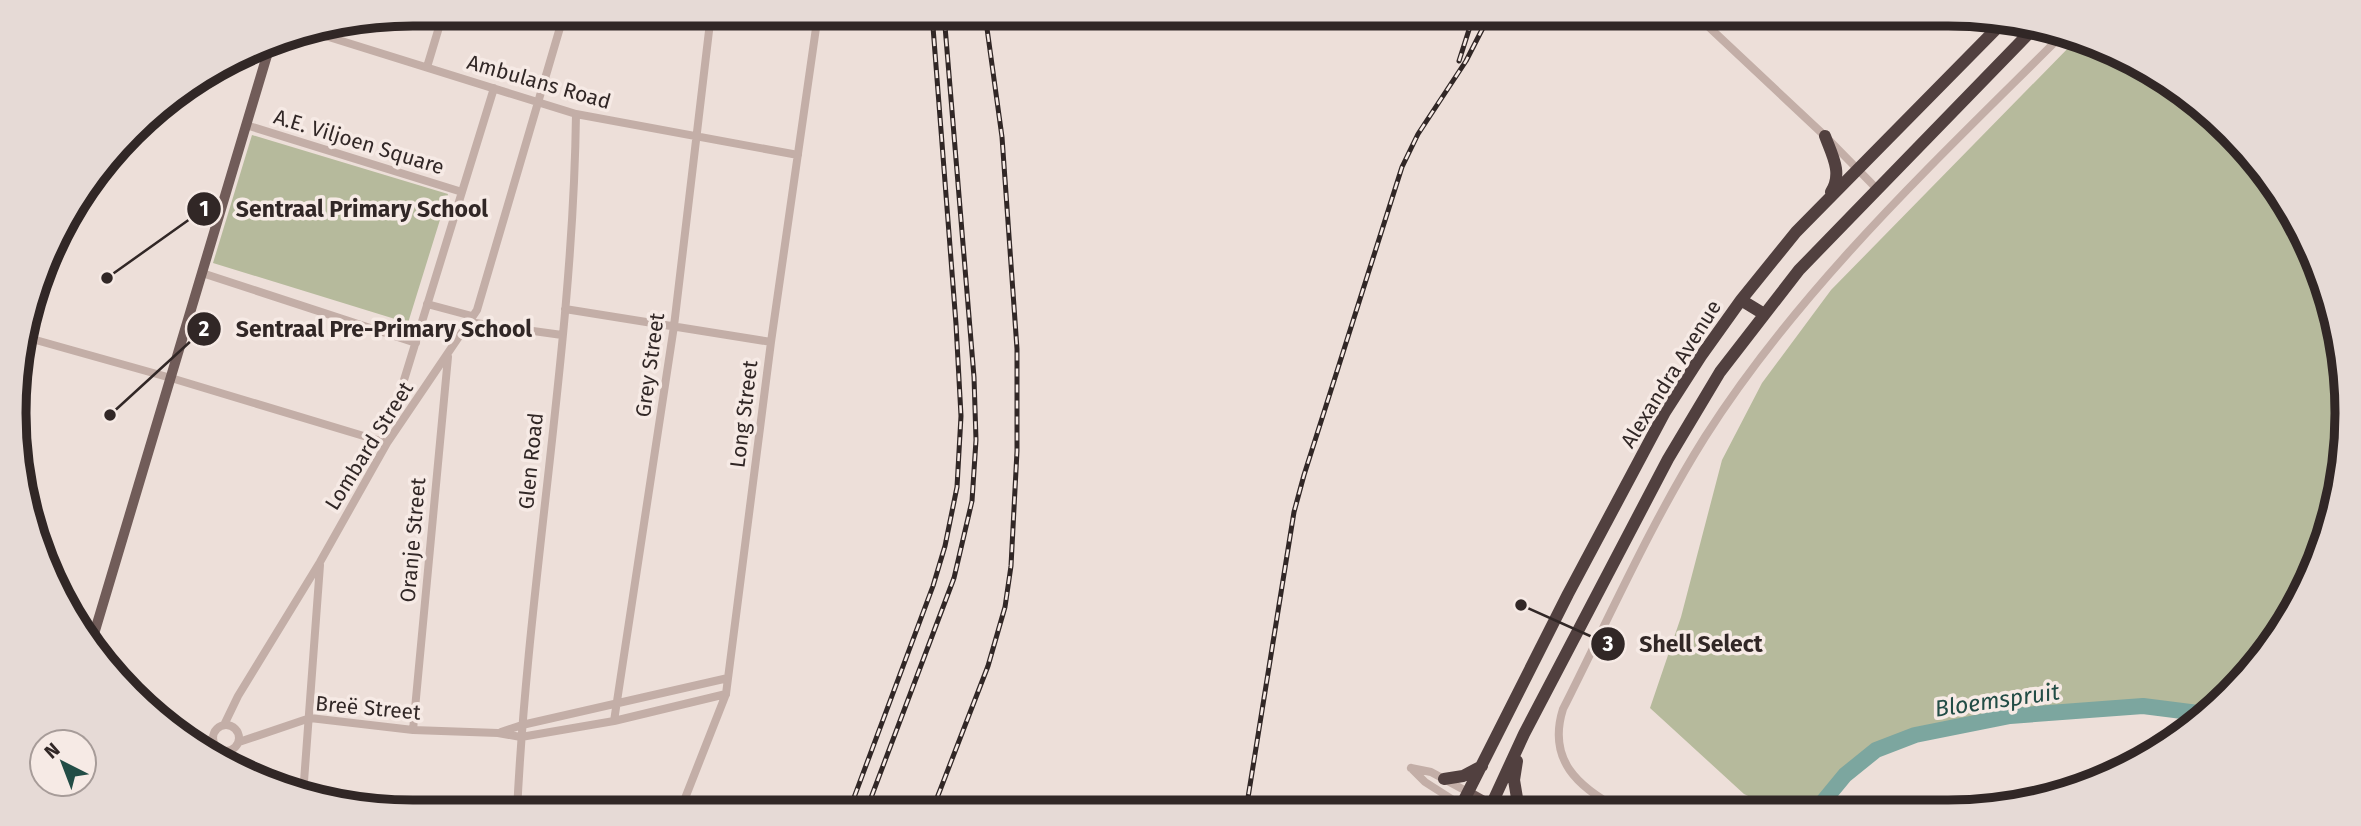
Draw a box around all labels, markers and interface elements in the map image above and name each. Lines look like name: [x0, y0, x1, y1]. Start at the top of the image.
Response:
street label: Ambulans Road: [464, 49, 614, 115]
street label: A.E. Viljoen Square: [271, 104, 447, 180]
callout: Sentraal Primary School: [187, 187, 502, 231]
text: Sentraal Primary School: [236, 195, 488, 223]
text: 1: [199, 196, 209, 222]
street label: Alexandra Avenue: [1615, 295, 1727, 453]
callout: Sentraal Pre-Primary School: [187, 307, 546, 351]
street label: Grey Street: [630, 311, 670, 419]
text: Sentraal Pre-Primary School: [236, 315, 532, 343]
text: 2: [199, 316, 210, 342]
street label: Long Street: [725, 358, 764, 469]
street label: Lombard Street: [319, 377, 419, 515]
street label: Glen Road: [513, 411, 549, 511]
street label: Oranje Street: [395, 476, 431, 604]
callout: Shell Select: [1590, 622, 1777, 666]
text: Shell Select: [1639, 630, 1764, 658]
text: 3: [1602, 631, 1614, 657]
water label: Bloemspruit: [1933, 677, 2062, 723]
street label: Breë Street: [314, 690, 422, 726]
north arrow: [28, 728, 98, 798]
text: N: [40, 738, 64, 764]

